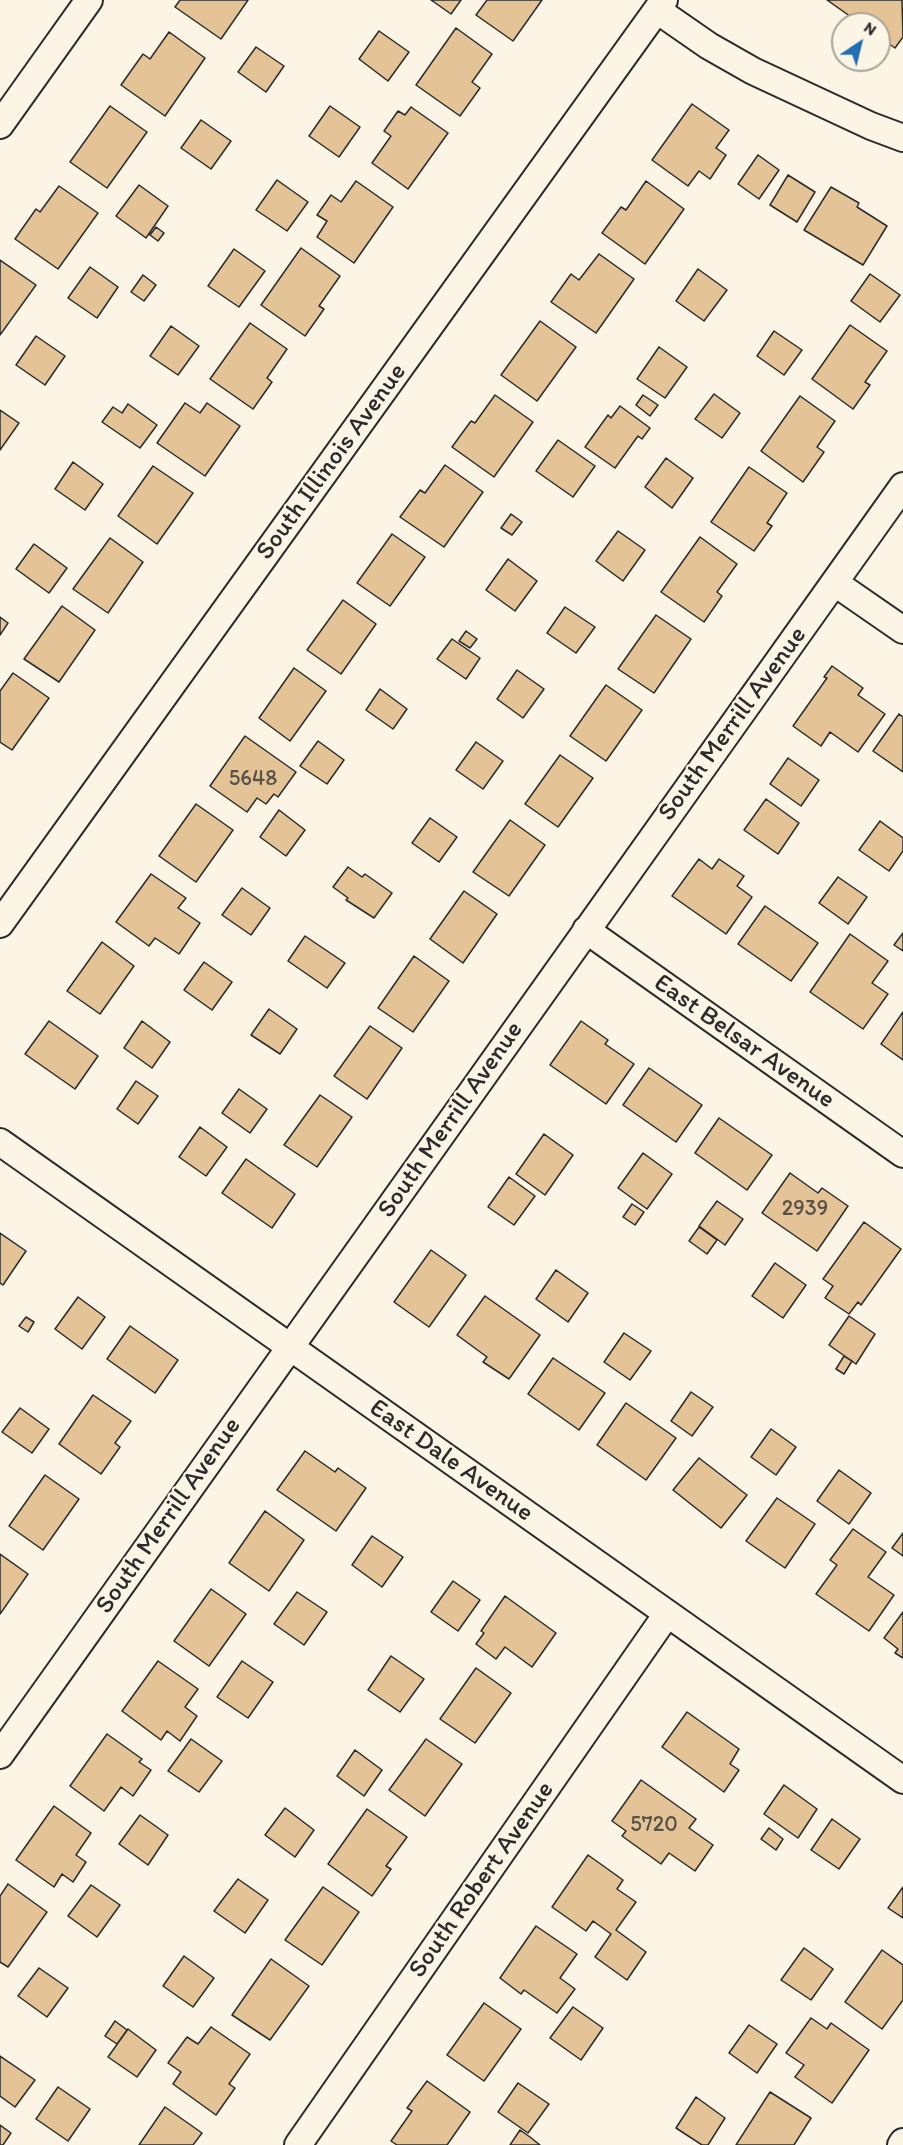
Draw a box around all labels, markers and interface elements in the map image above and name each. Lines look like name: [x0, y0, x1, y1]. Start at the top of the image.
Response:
north arrow: [831, 12, 891, 72]
text: N: [861, 18, 880, 39]
street label: South Illinois Avenue: [250, 358, 414, 566]
street label: South Merrill Avenue: [652, 621, 814, 827]
house number: 5648: [229, 766, 277, 792]
street label: East Belsar Avenue: [648, 968, 840, 1116]
street label: South Merrill Avenue: [372, 1016, 530, 1224]
house number: 2939: [782, 1196, 828, 1222]
street label: East Dale Avenue: [363, 1393, 539, 1529]
street label: South Merrill Avenue: [90, 1412, 248, 1620]
street label: South Robert Avenue: [403, 1776, 561, 1984]
house number: 5720: [630, 1812, 678, 1838]

